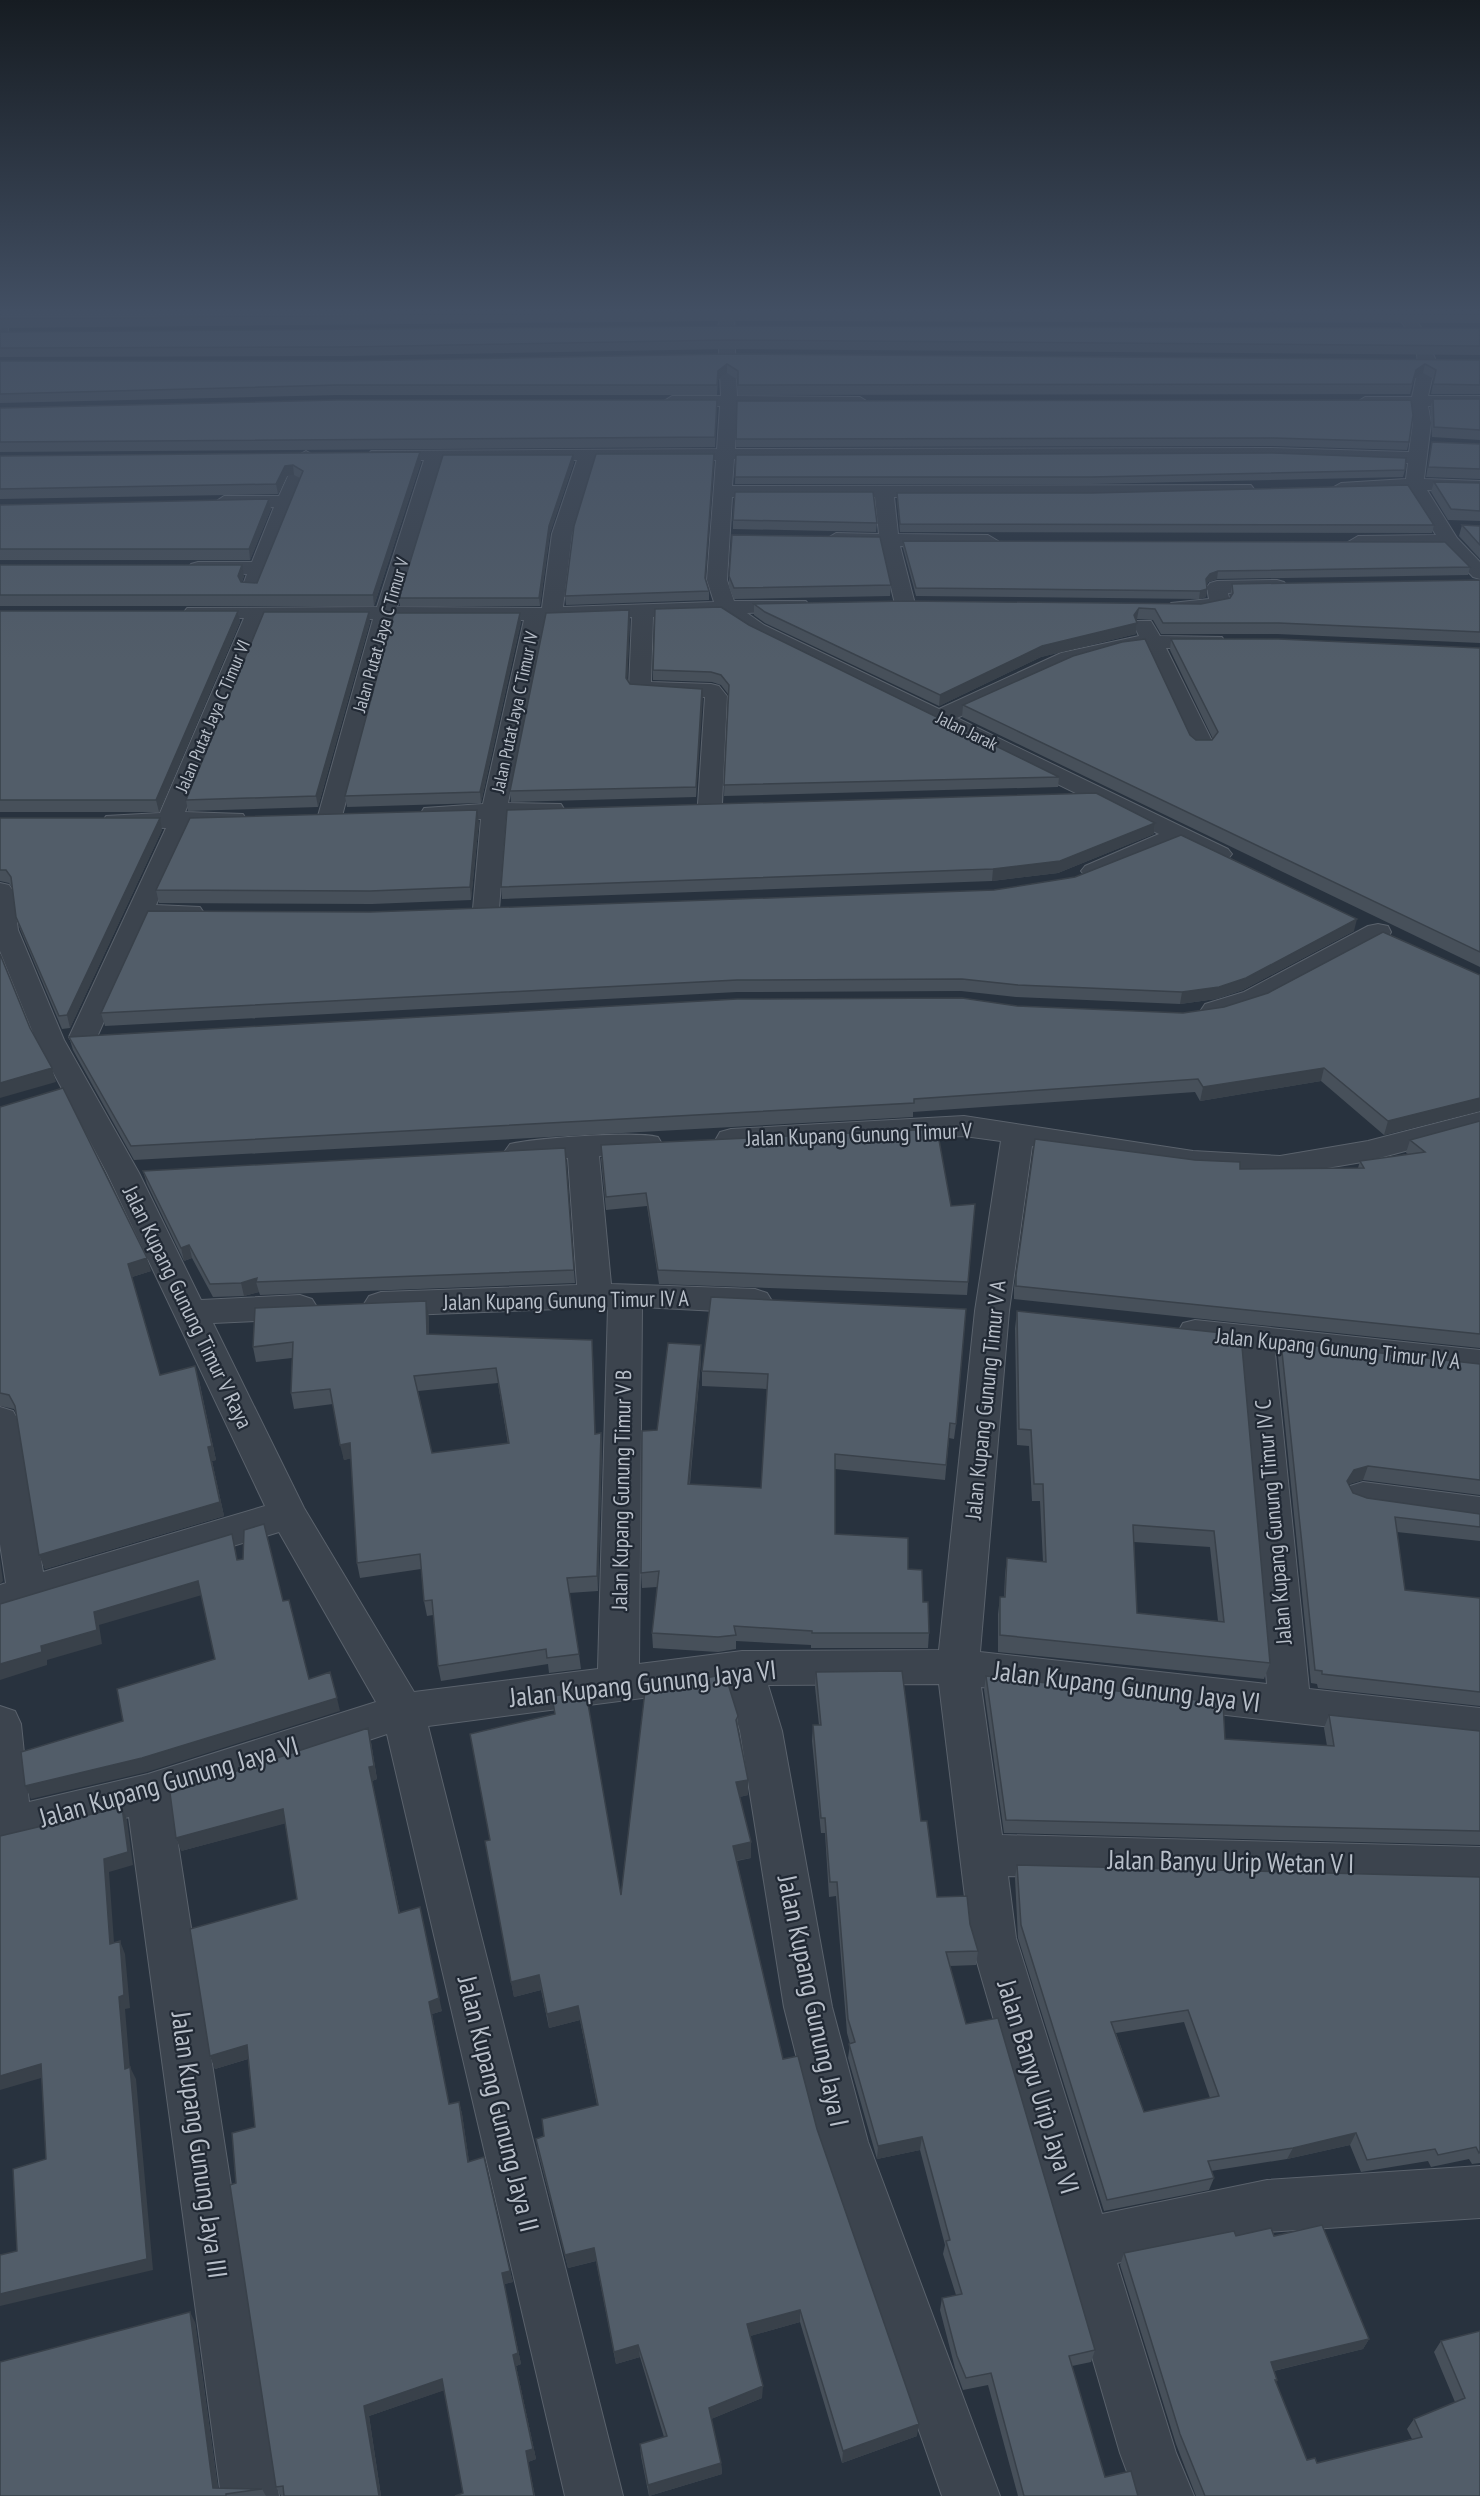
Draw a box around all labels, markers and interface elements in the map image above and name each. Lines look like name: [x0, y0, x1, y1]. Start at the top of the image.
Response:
street label: Jalan Putat Jaya C Timur V: [347, 554, 414, 716]
street label: Jalan Putat Jaya C Timur IV: [486, 629, 543, 796]
street label: Jalan Putat Jaya C Timur VI: [170, 636, 255, 797]
street label: Jalan Jarak: [932, 705, 1002, 755]
street label: Jalan Kupang Gunung Timur V: [745, 1116, 973, 1152]
street label: Jalan Kupang Gunung Timur V Raya: [117, 1180, 259, 1433]
street label: Jalan Kupang Gunung Timur V A: [958, 1279, 1012, 1522]
street label: Jalan Kupang Gunung Timur IV A: [442, 1284, 690, 1316]
street label: Jalan Kupang Gunung Timur IV A: [1213, 1321, 1462, 1375]
street label: Jalan Kupang Gunung Timur V B: [605, 1369, 637, 1612]
street label: Jalan Kupang Gunung Timur IV C: [1248, 1398, 1298, 1647]
street label: Jalan Kupang Gunung Jaya VI: [507, 1652, 778, 1714]
street label: Jalan Kupang Gunung Jaya VI: [991, 1653, 1262, 1719]
street label: Jalan Kupang Gunung Jaya VI: [34, 1728, 302, 1835]
street label: Jalan Banyu Urip Wetan V I: [1106, 1842, 1355, 1880]
street label: Jalan Kupang Gunung Jaya I: [770, 1871, 857, 2130]
street label: Jalan Kupang Gunung Jaya II: [450, 1971, 547, 2235]
street label: Jalan Banyu Urip Jaya VI: [990, 1975, 1088, 2198]
street label: Jalan Kupang Gunung Jaya III: [164, 2008, 236, 2280]

